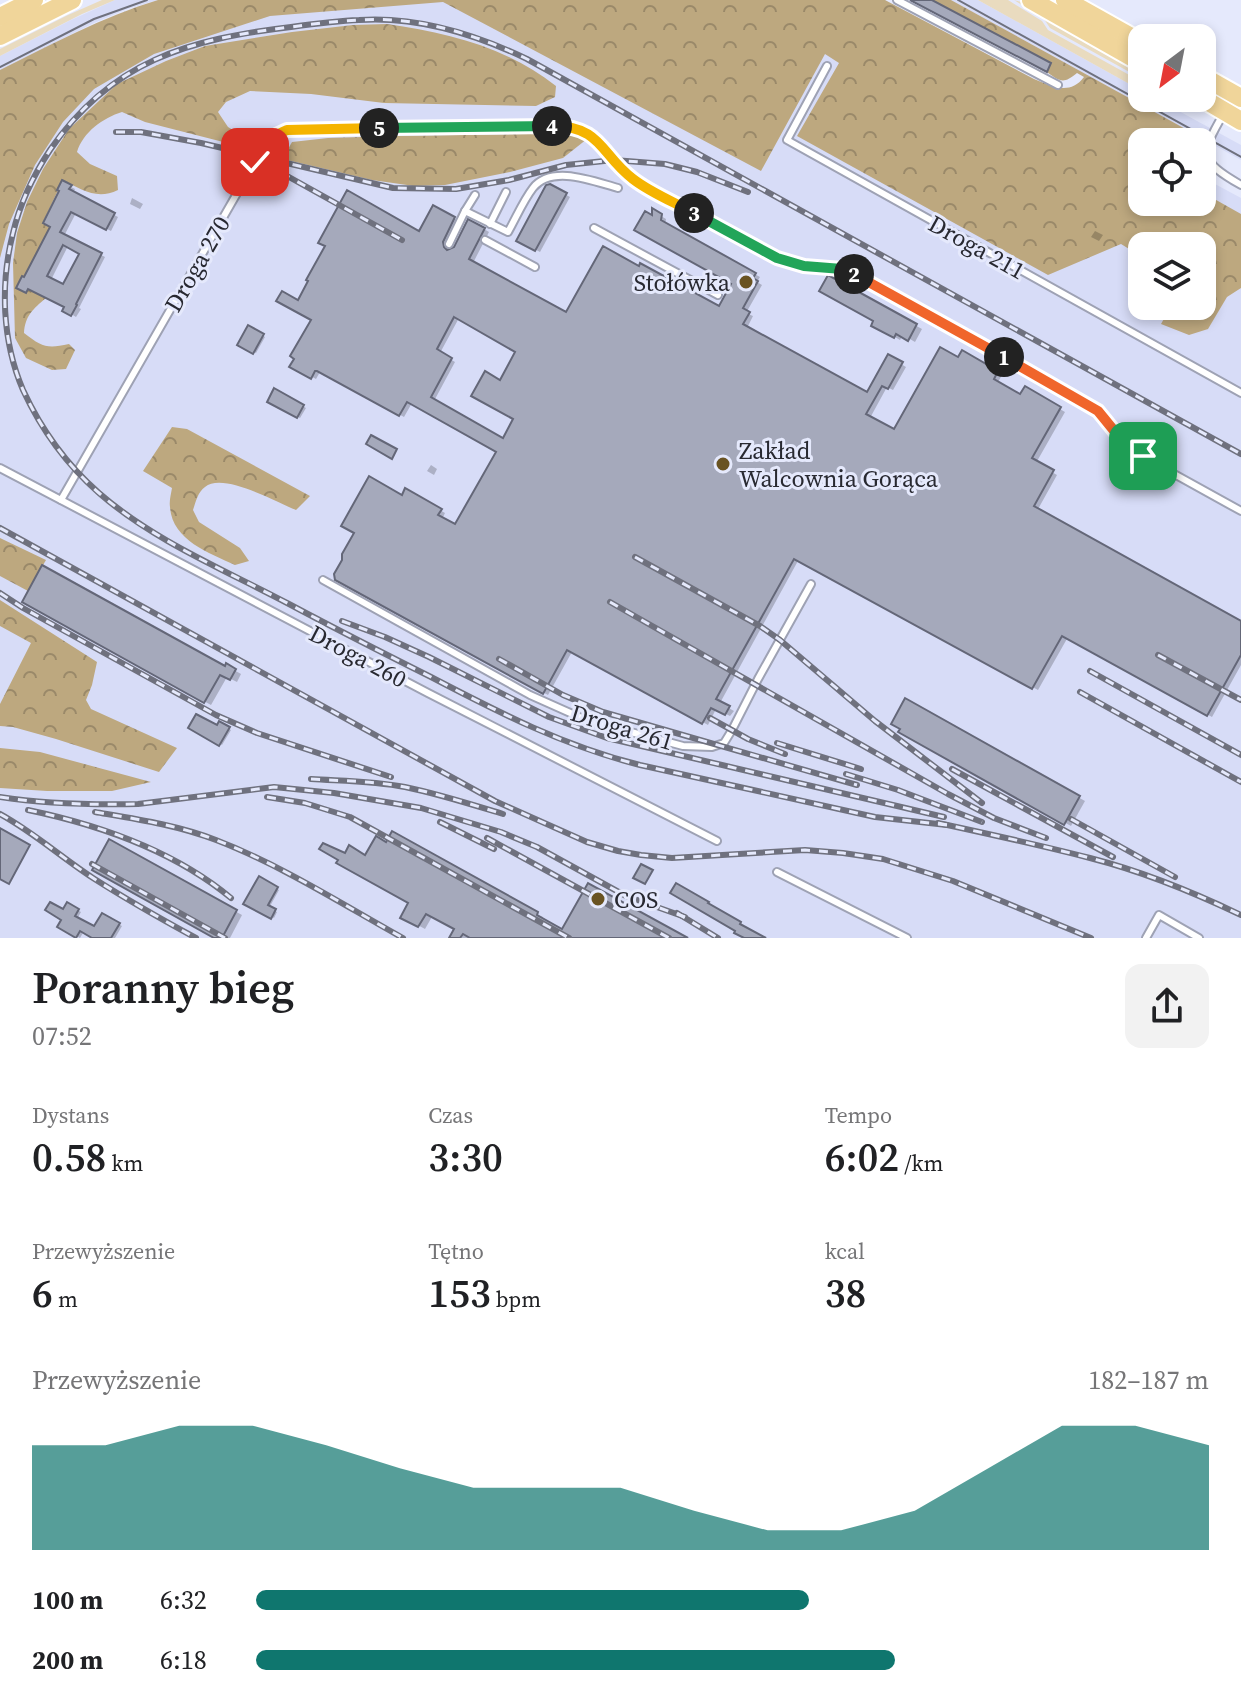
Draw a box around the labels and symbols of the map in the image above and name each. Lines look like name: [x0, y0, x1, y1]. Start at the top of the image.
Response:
north arrow: [1128, 24, 1216, 112]
pin: 4: [532, 106, 572, 146]
pin: 5: [359, 108, 399, 148]
pin: [221, 128, 289, 196]
pin: 3: [674, 193, 714, 233]
street label: Droga 211: [923, 207, 1031, 287]
street label: Droga 270: [156, 210, 238, 318]
pin: 2: [834, 254, 874, 294]
place label: Stołówka: [634, 266, 731, 299]
marker: Stołówka: [737, 273, 755, 291]
pin: 1: [984, 337, 1024, 377]
pin: [1109, 422, 1177, 490]
place label: Zakład Walcownia Gorąca: [739, 434, 939, 495]
marker: Zakład Walcownia Gorąca: [714, 455, 732, 473]
street label: Droga 260: [304, 617, 412, 695]
street label: Droga 261: [567, 696, 677, 758]
place label: COS: [614, 883, 658, 916]
marker: COS: [589, 890, 607, 908]

